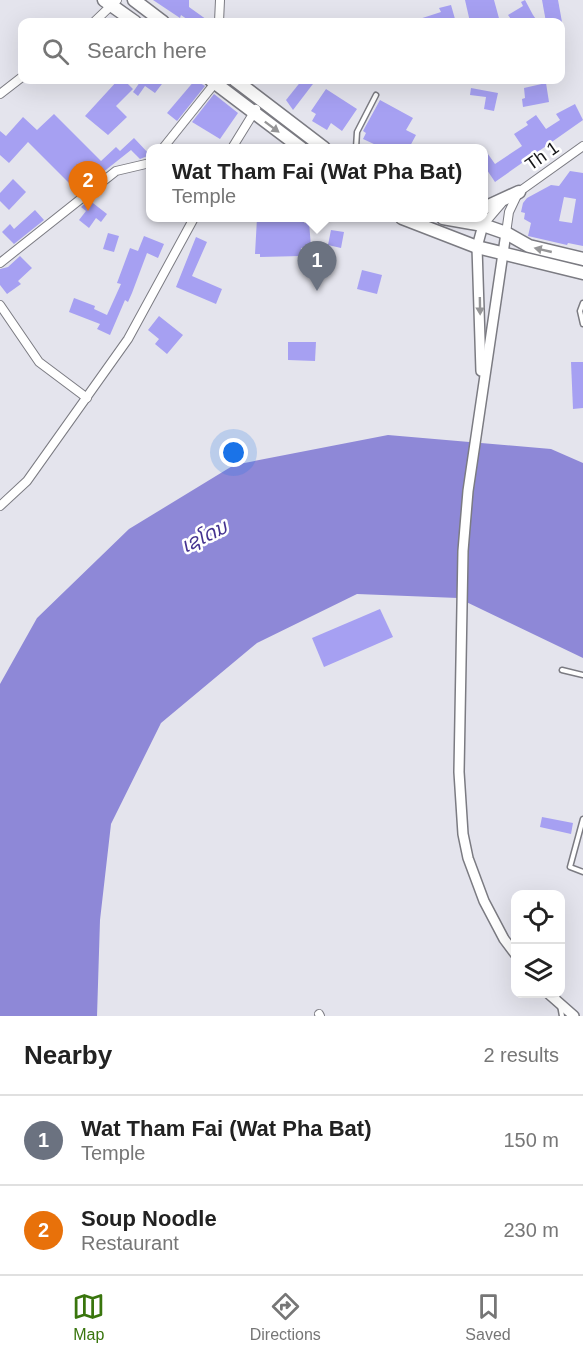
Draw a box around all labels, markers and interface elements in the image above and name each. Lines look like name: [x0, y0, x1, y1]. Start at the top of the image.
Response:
search box: [18, 18, 565, 84]
icon: search: [39, 35, 72, 68]
text: Search here: [87, 38, 207, 63]
one-way arrow: [264, 121, 280, 133]
street label: Th 1: [522, 137, 562, 175]
popup: [146, 144, 488, 222]
text: Wat Tham Fai (Wat Pha Bat): [172, 159, 462, 184]
pin: 2: [68, 162, 107, 211]
text: Temple: [172, 185, 236, 207]
pin: 1: [298, 242, 336, 291]
one-way arrow: [534, 244, 552, 254]
one-way arrow: [475, 296, 485, 315]
your location: [219, 438, 248, 467]
water label: ເຊໂດນ: [177, 515, 232, 557]
map controls: [511, 890, 565, 998]
button: locate: [511, 890, 565, 944]
button: layers: [511, 944, 565, 998]
text: Nearby: [24, 1040, 112, 1070]
text: 2 results: [483, 1044, 559, 1066]
text: Wat Tham Fai (Wat Pha Bat): [81, 1116, 372, 1141]
text: 1: [38, 1129, 49, 1151]
text: 150 m: [503, 1129, 559, 1151]
text: Temple: [81, 1142, 145, 1164]
text: Soup Noodle: [81, 1206, 217, 1231]
text: 2: [38, 1219, 49, 1241]
text: 230 m: [503, 1219, 559, 1241]
text: Restaurant: [81, 1232, 179, 1254]
tab: Map: [72, 1290, 105, 1344]
tab: Directions: [250, 1290, 321, 1344]
tab: Saved: [465, 1290, 511, 1344]

